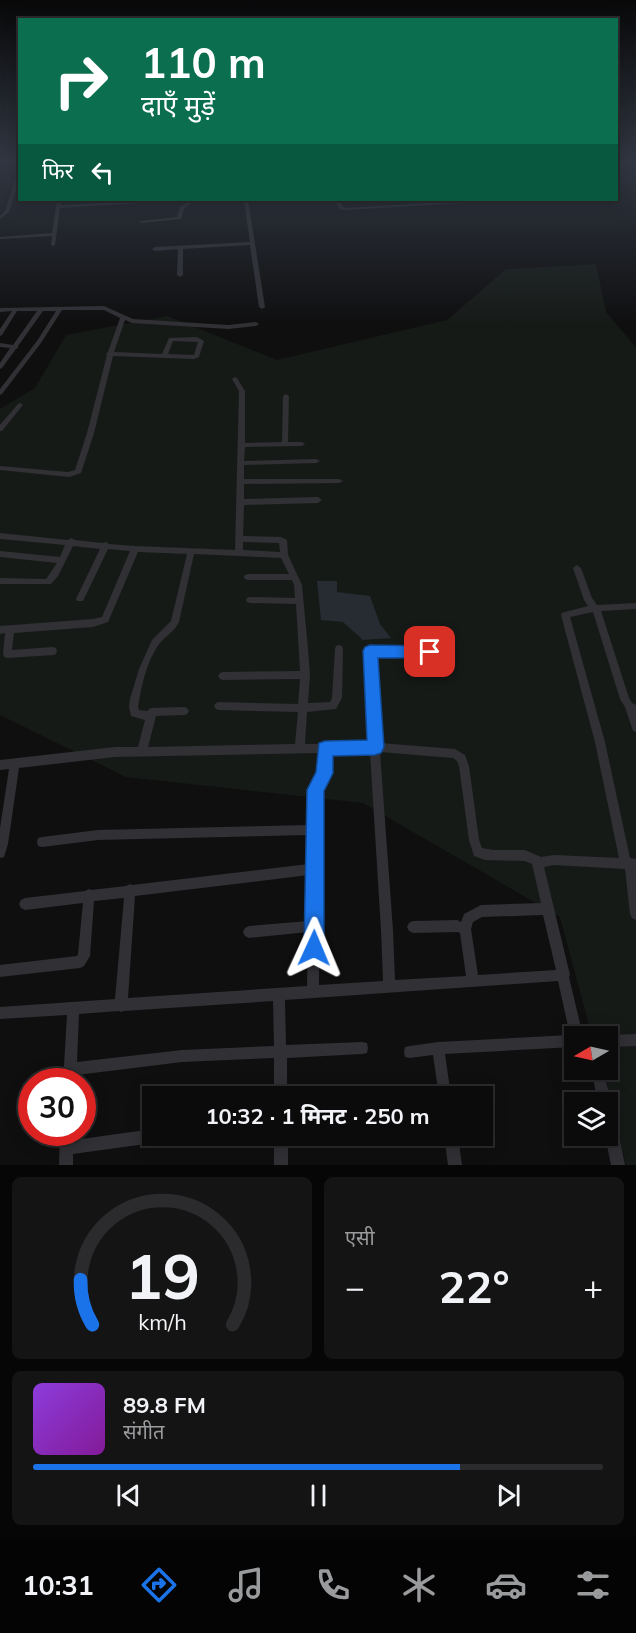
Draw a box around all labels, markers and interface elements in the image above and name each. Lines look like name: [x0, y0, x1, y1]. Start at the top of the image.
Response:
text: 110 m: [141, 36, 266, 89]
icon: right: [42, 42, 120, 120]
text: दाएँ मुड़ें: [141, 88, 215, 122]
icon: left: [86, 156, 119, 189]
text: फिर: [42, 157, 74, 185]
pin: [404, 626, 455, 677]
icon: arrive: [413, 635, 446, 668]
position arrow: [282, 916, 346, 980]
north arrow: [564, 1026, 618, 1080]
map controls: [564, 1026, 618, 1146]
speed limit sign: 30: [18, 1068, 96, 1146]
button: layers: [564, 1092, 618, 1146]
text: 10:32 · 1 मिनट · 250 m: [205, 1102, 430, 1130]
text: एसी: [345, 1225, 375, 1250]
text: 19: [125, 1236, 199, 1315]
text: 22°: [438, 1258, 510, 1314]
text: −: [345, 1266, 365, 1307]
text: +: [583, 1266, 603, 1307]
text: km/h: [138, 1308, 186, 1335]
text: 89.8 FM: [123, 1391, 206, 1419]
text: संगीत: [123, 1419, 164, 1444]
icon: previous: [112, 1479, 145, 1512]
icon: pause: [302, 1479, 335, 1512]
icon: next: [492, 1479, 525, 1512]
icon: directions: [138, 1564, 180, 1606]
icon: music: [225, 1564, 267, 1606]
icon: phone: [312, 1564, 354, 1606]
icon: climate: [398, 1564, 440, 1606]
icon: car: [485, 1564, 527, 1606]
icon: filters: [572, 1564, 614, 1606]
text: 10:31: [22, 1568, 94, 1602]

